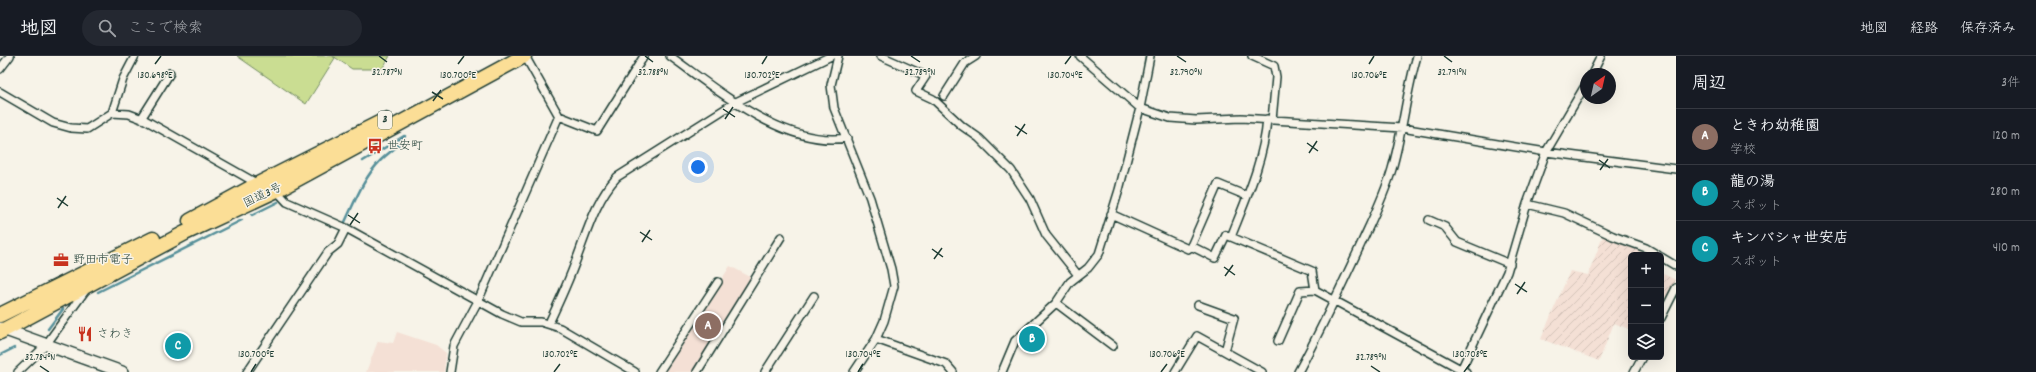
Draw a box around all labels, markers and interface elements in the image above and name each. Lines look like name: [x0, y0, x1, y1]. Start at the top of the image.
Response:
search box: [82, 10, 362, 46]
text: 地図: [20, 17, 58, 44]
icon: search: [96, 17, 118, 39]
text: ここで検索: [128, 18, 203, 40]
text: 地図: [1860, 19, 1888, 39]
text: 経路: [1910, 19, 1938, 39]
text: 保存済み: [1960, 19, 2016, 39]
text: 32.787°N: [372, 66, 402, 80]
text: 32.788°N: [638, 66, 668, 80]
text: 32.789°N: [904, 66, 936, 80]
text: 32.790°N: [1170, 66, 1202, 80]
text: 32.791°N: [1437, 66, 1467, 80]
north arrow: [1580, 68, 1616, 104]
text: 130.698°E: [138, 69, 173, 83]
text: 130.700°E: [440, 69, 477, 83]
text: 130.702°E: [744, 69, 780, 83]
text: 130.704°E: [1048, 69, 1083, 83]
text: 130.706°E: [1351, 69, 1387, 83]
text: 周辺: [1692, 73, 1726, 97]
text: 3件: [2001, 74, 2020, 93]
road number: 3: [378, 111, 392, 129]
text: ときわ幼稚園: [1730, 116, 1820, 138]
text: A: [1701, 127, 1709, 146]
text: 120 m: [1992, 127, 2020, 146]
bus stop icon: 世安町: [366, 137, 384, 155]
place label: 世安町: [387, 138, 423, 155]
text: 学校: [1730, 141, 1756, 160]
your location: [688, 157, 708, 177]
text: 龍の湯: [1730, 172, 1775, 194]
street label: 国道3号: [241, 179, 285, 213]
text: B: [1702, 183, 1708, 202]
text: 280 m: [1990, 183, 2020, 202]
text: スポット: [1730, 197, 1782, 216]
text: キンバシャ世安店: [1730, 228, 1849, 250]
text: C: [1702, 239, 1708, 258]
text: 410 m: [1993, 239, 2020, 258]
office icon: 野田市電子: [52, 251, 70, 269]
place label: 野田市電子: [73, 252, 133, 269]
map controls: [1628, 252, 1664, 360]
button: +: [1628, 252, 1664, 288]
text: スポット: [1730, 253, 1782, 272]
button: −: [1628, 288, 1664, 324]
pin: A: [695, 311, 721, 341]
pin: B: [1019, 324, 1045, 354]
button: layers: [1628, 324, 1664, 360]
restaurant icon: さわき: [76, 325, 94, 343]
place label: さわき: [97, 326, 133, 343]
pin: C: [165, 331, 191, 361]
text: 130.700°E: [238, 348, 275, 362]
text: 130.702°E: [542, 348, 578, 362]
text: 130.704°E: [846, 348, 881, 362]
text: 130.706°E: [1149, 348, 1185, 362]
text: 130.708°E: [1453, 348, 1488, 362]
text: 32.784°N: [25, 351, 55, 365]
text: 32.789°N: [1355, 351, 1387, 365]

